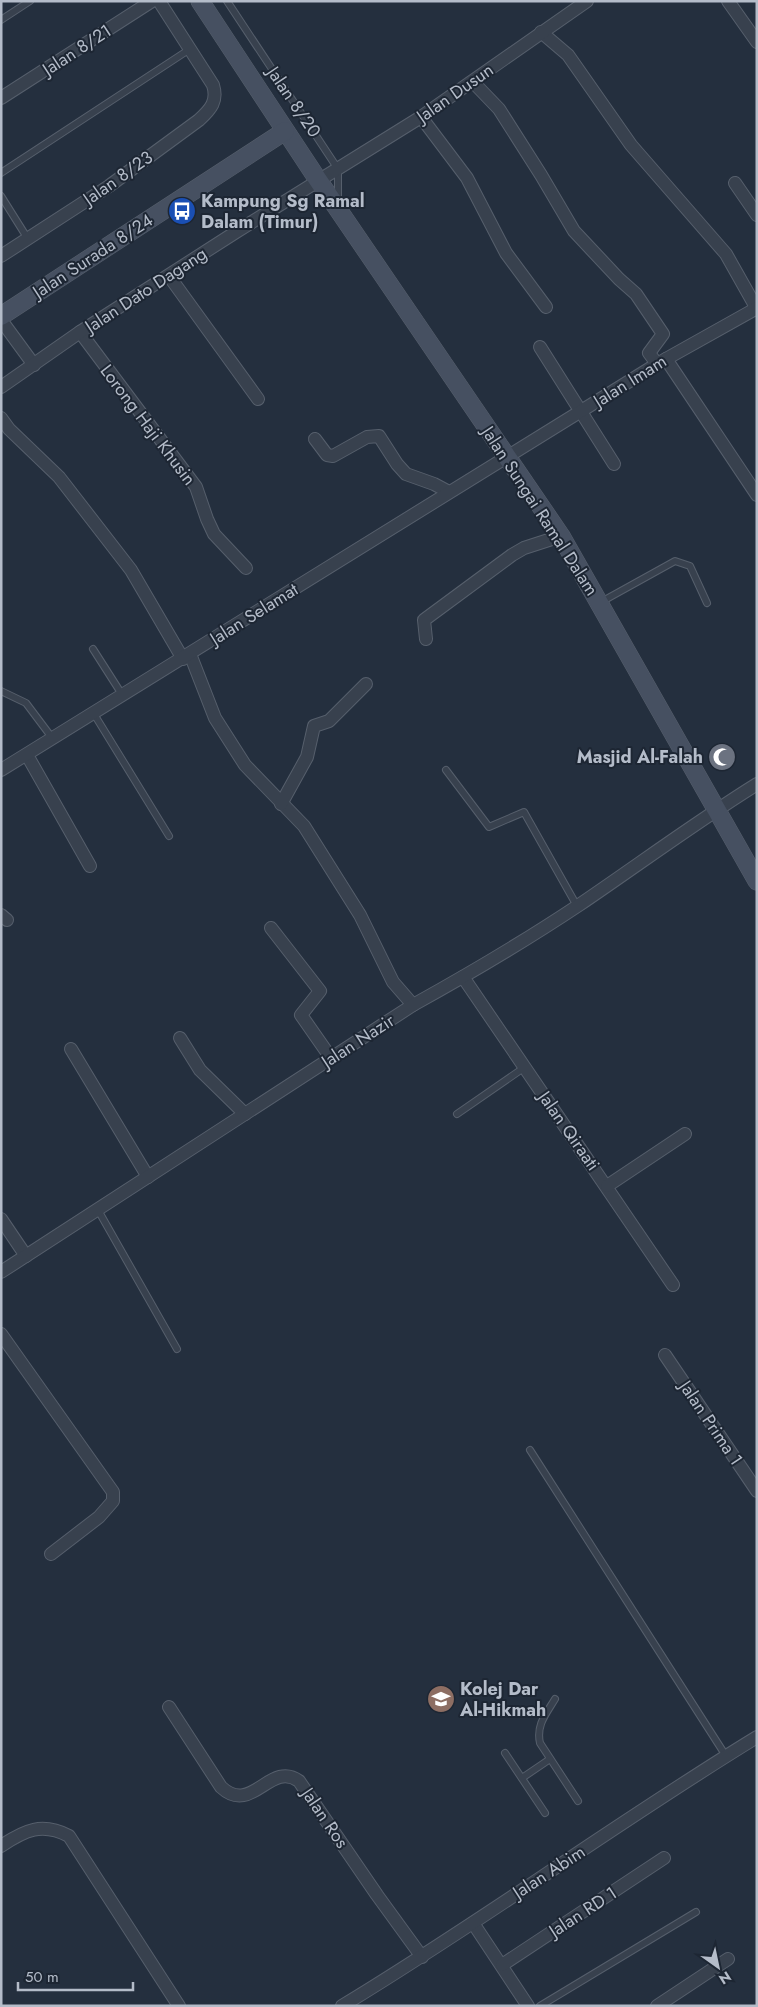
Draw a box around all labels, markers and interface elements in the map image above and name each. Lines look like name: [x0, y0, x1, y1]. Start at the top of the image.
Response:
street label: Jalan 8/21: [36, 18, 117, 83]
street label: Jalan Dusun: [410, 57, 499, 130]
street label: Jalan 8/20: [260, 60, 327, 143]
street label: Jalan 8/23: [76, 144, 158, 213]
place label: Kampung Sg Ramal Dalam (Timur): [201, 188, 365, 235]
bus stop icon: Kampung Sg Ramal Dalam (Timur): [167, 196, 197, 226]
street label: Jalan Surada 8/24: [26, 207, 158, 306]
street label: Jalan Dato Dagang: [78, 241, 212, 340]
street label: Jalan Imam: [587, 348, 672, 415]
street label: Lorong Haji Khusin: [94, 359, 202, 491]
street label: Jalan Sungai Ramal Dalam: [474, 420, 605, 601]
street label: Jalan Selamat: [203, 576, 304, 652]
mosque icon: Masjid Al-Falah: [707, 742, 737, 772]
place label: Masjid Al-Falah: [577, 744, 703, 770]
street label: Jalan Nazir: [315, 1007, 400, 1075]
street label: Jalan Qiraati: [531, 1084, 606, 1176]
street label: Jalan Prima 1: [672, 1374, 749, 1471]
place label: Kolej Dar Al-Hikmah: [459, 1676, 546, 1723]
school or university icon: Kolej Dar Al-Hikmah: [426, 1684, 456, 1714]
street label: Jalan Ros: [294, 1781, 355, 1853]
street label: Jalan Abim: [506, 1839, 590, 1906]
street label: Jalan RD 1: [542, 1880, 622, 1945]
north arrow: [693, 1942, 743, 1992]
scale bar: [18, 1960, 132, 1992]
text: 50 m: [25, 1966, 59, 1988]
text: N: [715, 1966, 735, 1989]

